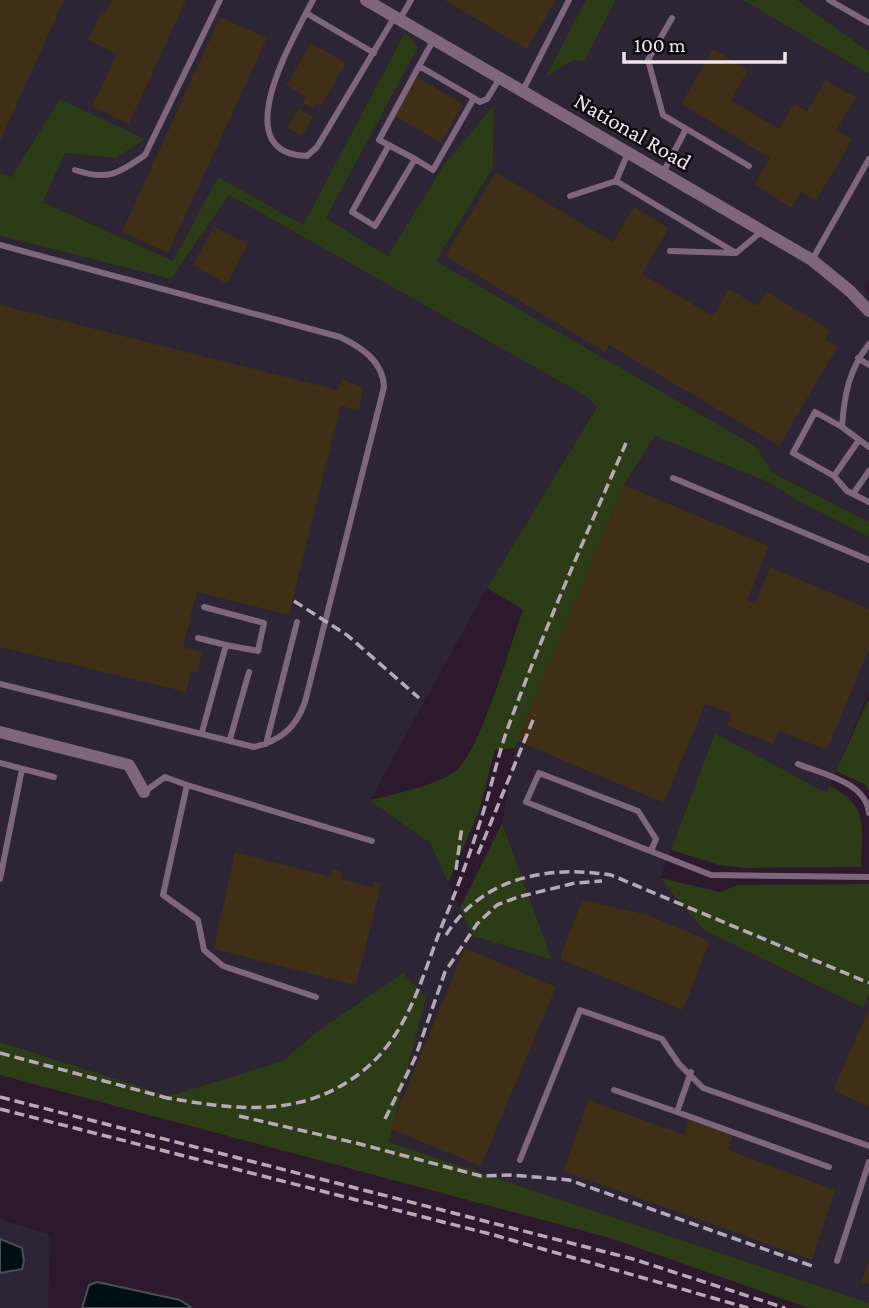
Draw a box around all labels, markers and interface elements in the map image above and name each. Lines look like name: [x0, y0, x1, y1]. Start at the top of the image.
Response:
scale bar: [624, 21, 785, 65]
text: 100 m: [634, 33, 686, 57]
street label: National Road: [570, 87, 696, 175]

